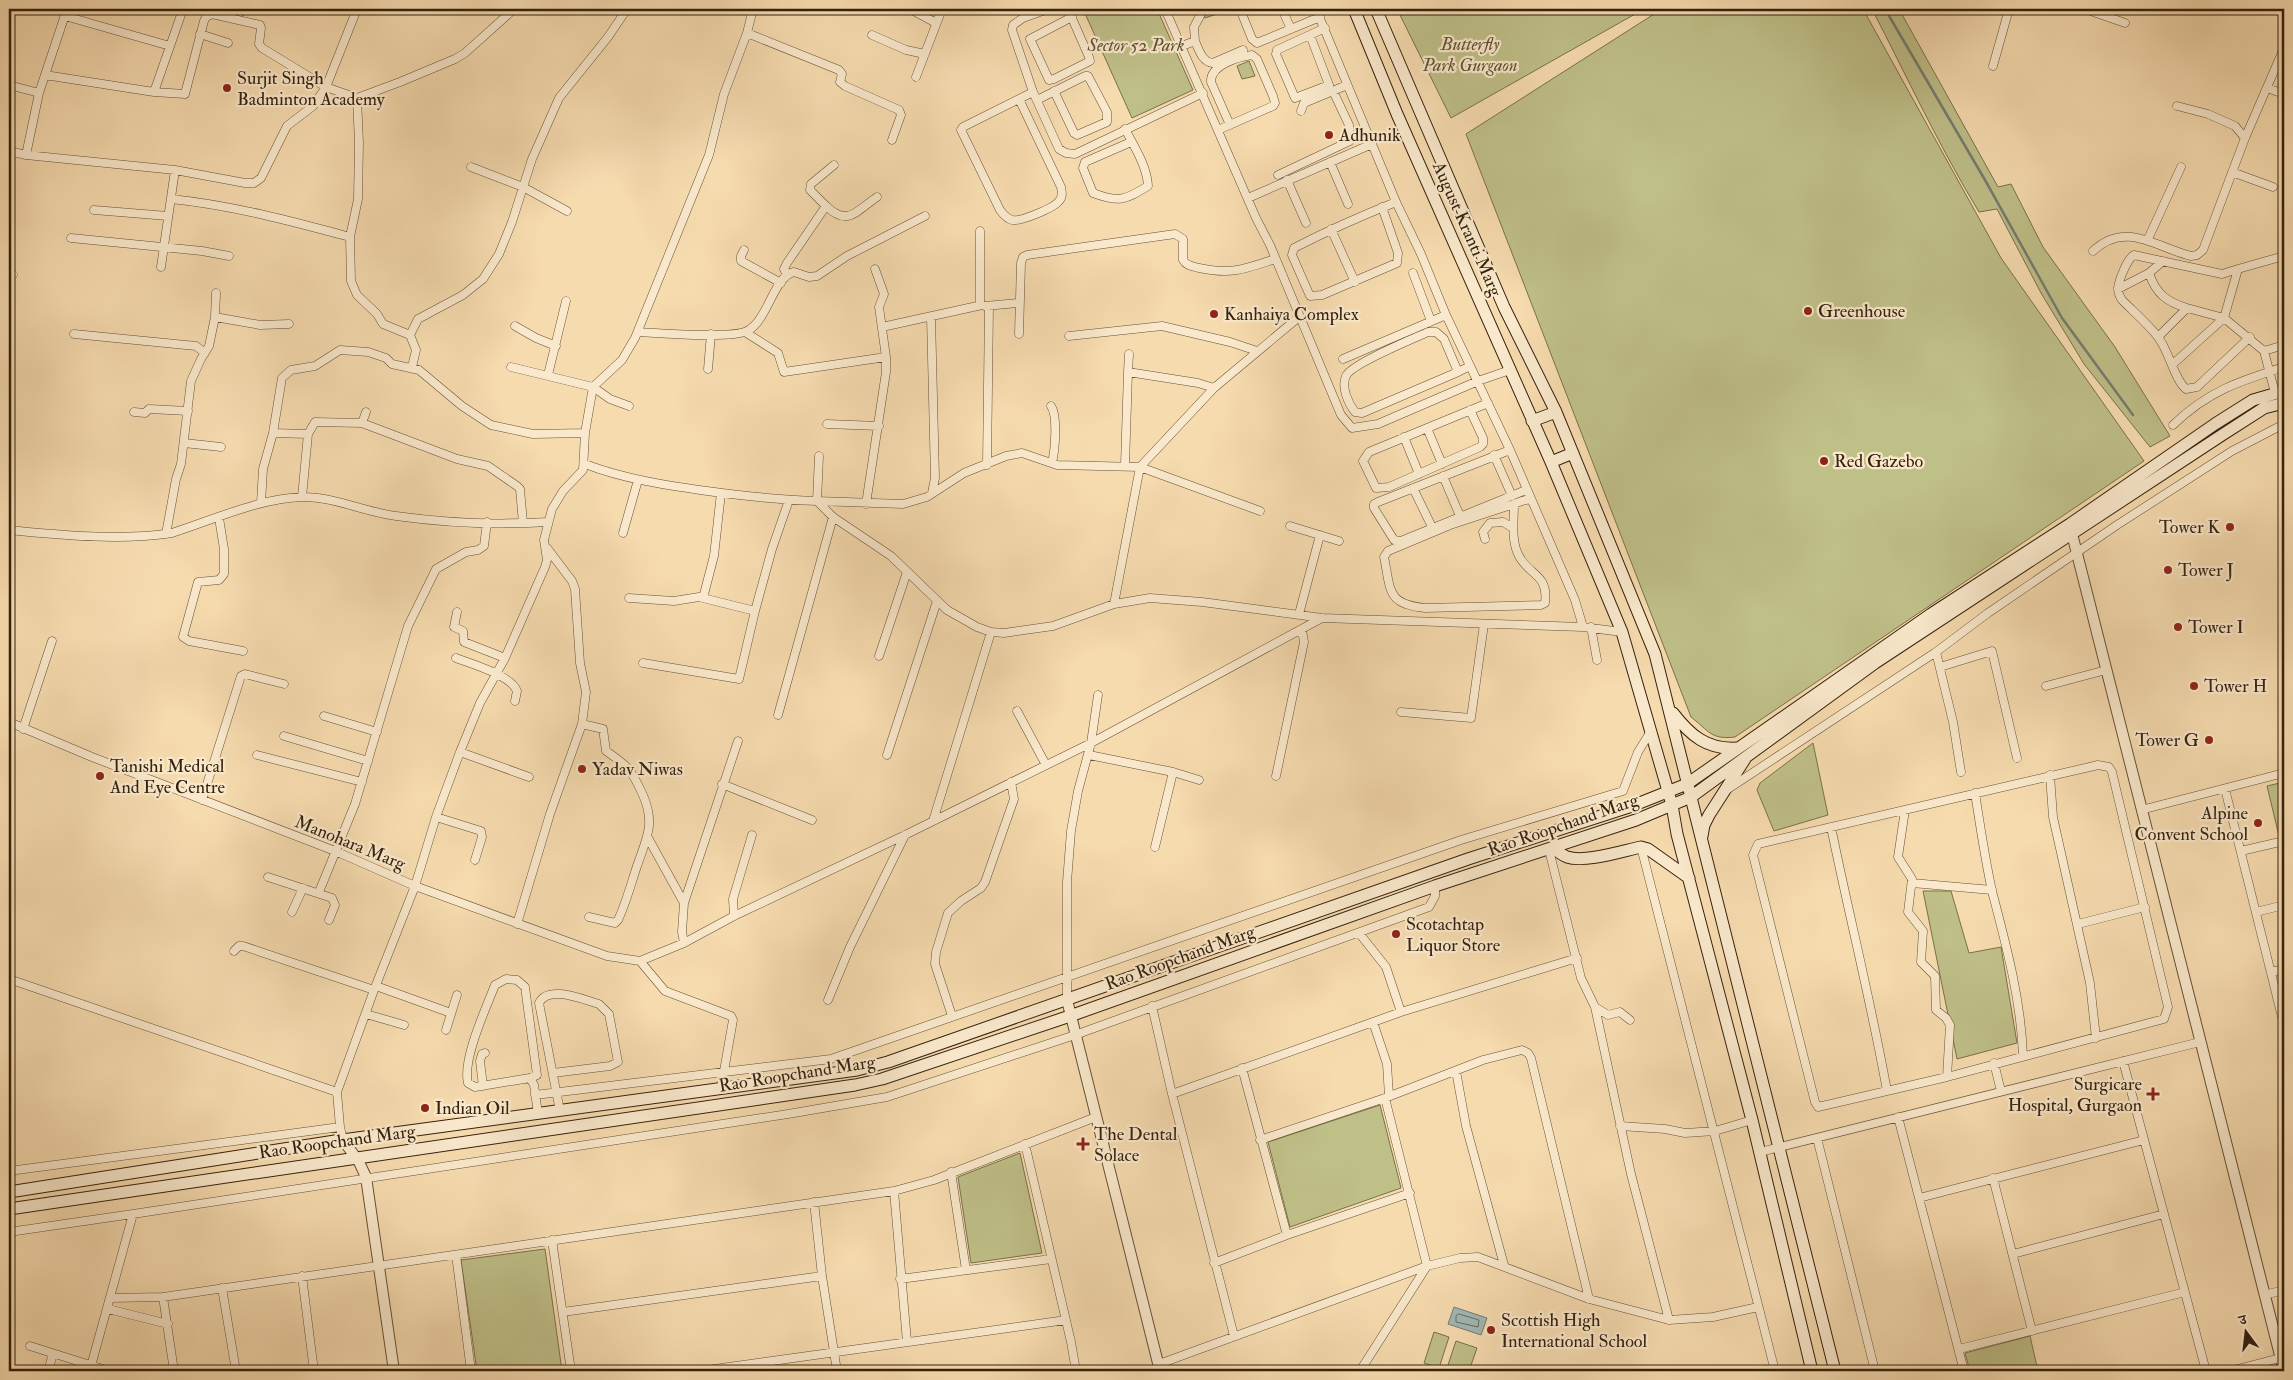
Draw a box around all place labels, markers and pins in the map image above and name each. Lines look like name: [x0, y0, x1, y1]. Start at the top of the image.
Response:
place label: Surjit Singh Badminton Academy: [237, 67, 386, 111]
marker: Surjit Singh Badminton Academy: [221, 82, 233, 94]
place label: Adhunik: [1338, 124, 1401, 147]
marker: Adhunik: [1323, 129, 1335, 141]
place label: Greenhouse: [1818, 300, 1906, 323]
place label: Kanhaiya Complex: [1224, 303, 1359, 326]
marker: Greenhouse: [1802, 305, 1814, 317]
marker: Kanhaiya Complex: [1208, 308, 1220, 320]
place label: Red Gazebo: [1834, 450, 1924, 473]
marker: Red Gazebo: [1818, 455, 1830, 467]
place label: Tower K: [2159, 516, 2220, 539]
marker: Tower K: [2224, 521, 2236, 533]
place label: Tower J: [2178, 559, 2234, 582]
marker: Tower J: [2162, 564, 2174, 576]
place label: Tower I: [2188, 616, 2244, 639]
marker: Tower I: [2172, 621, 2184, 633]
place label: Tower H: [2204, 675, 2267, 698]
marker: Tower H: [2188, 680, 2200, 692]
place label: Tower G: [2135, 729, 2199, 752]
marker: Tower G: [2203, 734, 2215, 746]
place label: Tanishi Medical And Eye Centre: [109, 755, 225, 799]
place label: Yadav Niwas: [592, 758, 683, 781]
marker: Yadav Niwas: [576, 763, 588, 775]
marker: Tanishi Medical And Eye Centre: [94, 770, 106, 782]
place label: Alpine Convent School: [2135, 802, 2248, 846]
marker: Alpine Convent School: [2252, 817, 2264, 829]
place label: Scotachtap Liquor Store: [1406, 913, 1501, 957]
marker: Scotachtap Liquor Store: [1390, 928, 1402, 940]
place label: Surgicare Hospital, Gurgaon: [2008, 1073, 2142, 1117]
marker: Surgicare Hospital, Gurgaon: [2146, 1087, 2160, 1101]
place label: Indian Oil: [435, 1097, 510, 1120]
marker: Indian Oil: [419, 1102, 431, 1114]
place label: The Dental Solace: [1094, 1123, 1178, 1167]
marker: The Dental Solace: [1076, 1137, 1090, 1151]
place label: Scottish High International School: [1501, 1309, 1647, 1353]
marker: Scottish High International School: [1485, 1324, 1497, 1336]

